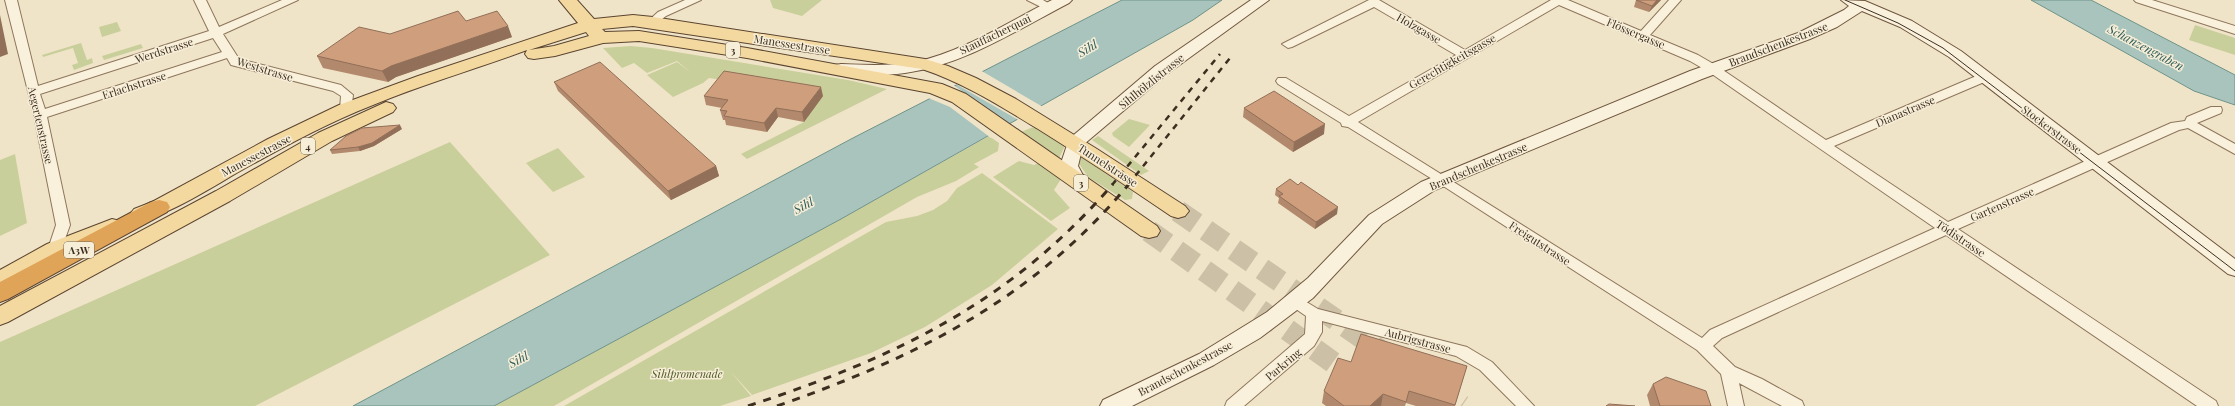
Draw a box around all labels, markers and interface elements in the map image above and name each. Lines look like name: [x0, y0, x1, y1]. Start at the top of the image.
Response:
street label: Holzgasse: [1394, 9, 1444, 47]
street label: Stauffacherquai: [957, 10, 1033, 58]
street label: Flössergasse: [1604, 14, 1668, 52]
street label: Brandschenkestrasse: [1726, 18, 1830, 70]
water label: Schanzengraben: [2104, 20, 2187, 74]
street label: Gerechtigkeitsgasse: [1406, 30, 1499, 92]
street label: Manessestrasse: [753, 31, 832, 58]
street label: Werdstrasse: [132, 33, 195, 67]
water label: Sihl: [1073, 36, 1100, 61]
road number: 3: [726, 42, 740, 58]
street label: Sihlhölzlistrasse: [1115, 50, 1187, 112]
street label: Weststrasse: [234, 53, 295, 85]
street label: Erlachstrasse: [100, 67, 168, 102]
street label: Aegertenstrasse: [25, 84, 57, 166]
street label: Dianastrasse: [1873, 92, 1937, 130]
street label: Stockerstrasse: [2019, 101, 2086, 157]
street label: Manessestrasse: [218, 130, 294, 180]
road number: 4: [301, 138, 315, 154]
street label: Brandschenkestrasse: [1427, 138, 1530, 193]
street label: Tunnelstrasse: [1075, 140, 1141, 190]
road number: 3: [1074, 175, 1088, 191]
street label: Gartenstrasse: [1968, 183, 2037, 225]
water label: Sihl: [789, 193, 816, 217]
street label: Tödistrasse: [1933, 216, 1989, 260]
street label: Freigutstrasse: [1506, 218, 1574, 269]
road number: A3W: [64, 242, 94, 258]
street label: Aubrigstrasse: [1382, 324, 1453, 356]
street label: Brandschenkestrasse: [1135, 337, 1235, 399]
street label: Parkring: [1262, 344, 1304, 384]
water label: Sihl: [504, 347, 531, 371]
park label: Sihlpromenade: [650, 366, 723, 381]

